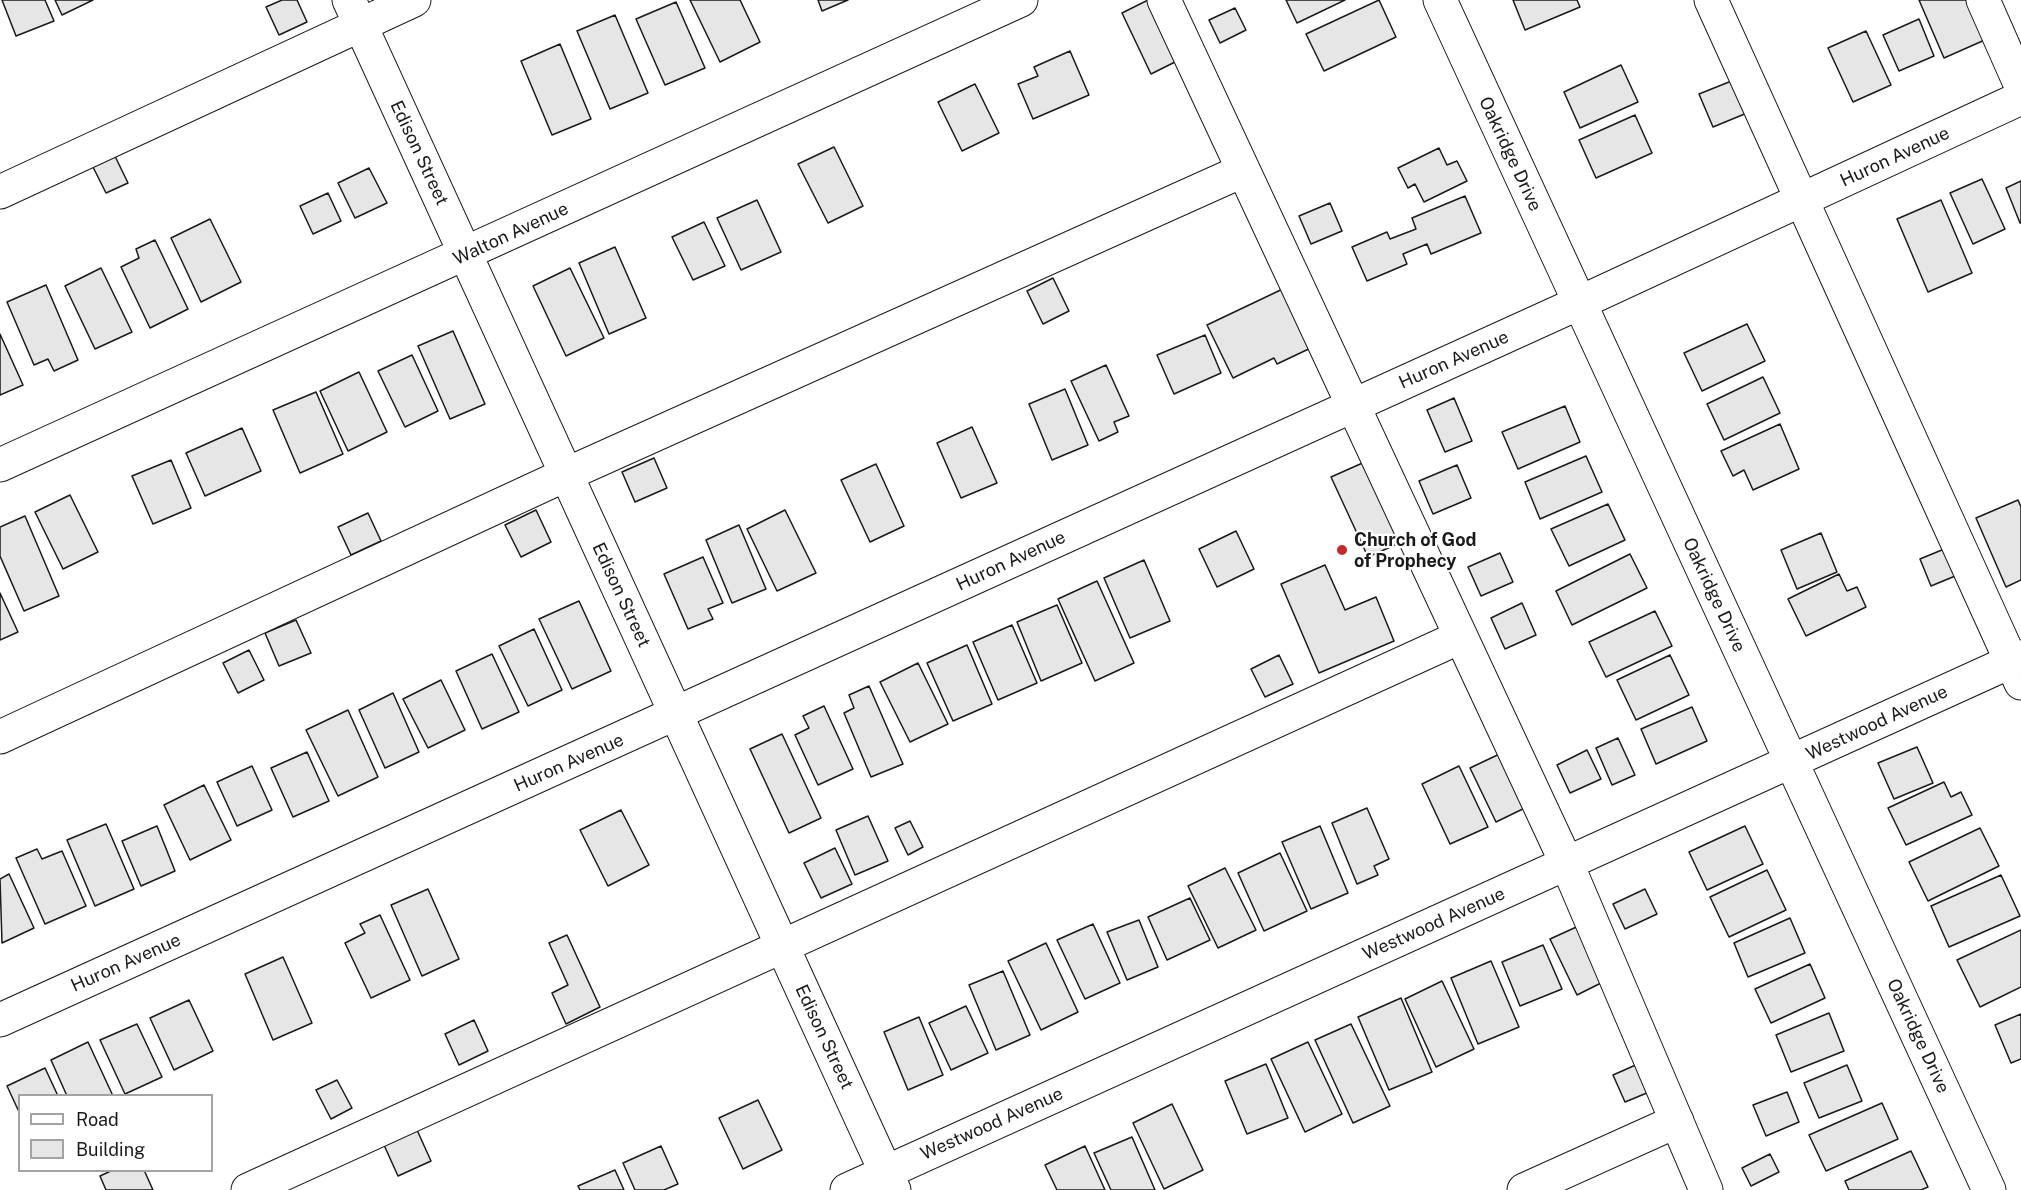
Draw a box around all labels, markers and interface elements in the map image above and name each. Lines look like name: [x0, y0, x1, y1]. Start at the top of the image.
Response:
street label: Oakridge Drive: [1474, 93, 1546, 215]
street label: Edison Street: [385, 97, 453, 209]
street label: Huron Avenue: [1837, 122, 1953, 192]
street label: Walton Avenue: [450, 198, 572, 270]
street label: Huron Avenue: [1396, 326, 1512, 394]
street label: Huron Avenue: [953, 526, 1069, 596]
place label: Church of God of Prophecy: [1354, 529, 1477, 572]
street label: Oakridge Drive: [1678, 534, 1750, 656]
street label: Edison Street: [587, 539, 655, 651]
marker: Church of God of Prophecy: [1335, 543, 1349, 557]
street label: Westwood Avenue: [1803, 681, 1951, 765]
street label: Huron Avenue: [511, 729, 627, 797]
street label: Westwood Avenue: [1359, 883, 1509, 965]
street label: Huron Avenue: [68, 929, 184, 997]
street label: Oakridge Drive: [1882, 975, 1954, 1097]
street label: Edison Street: [790, 981, 858, 1093]
street label: Westwood Avenue: [917, 1083, 1067, 1165]
legend: [18, 1094, 213, 1172]
text: Road: [76, 1109, 119, 1130]
text: Building: [76, 1139, 145, 1160]

